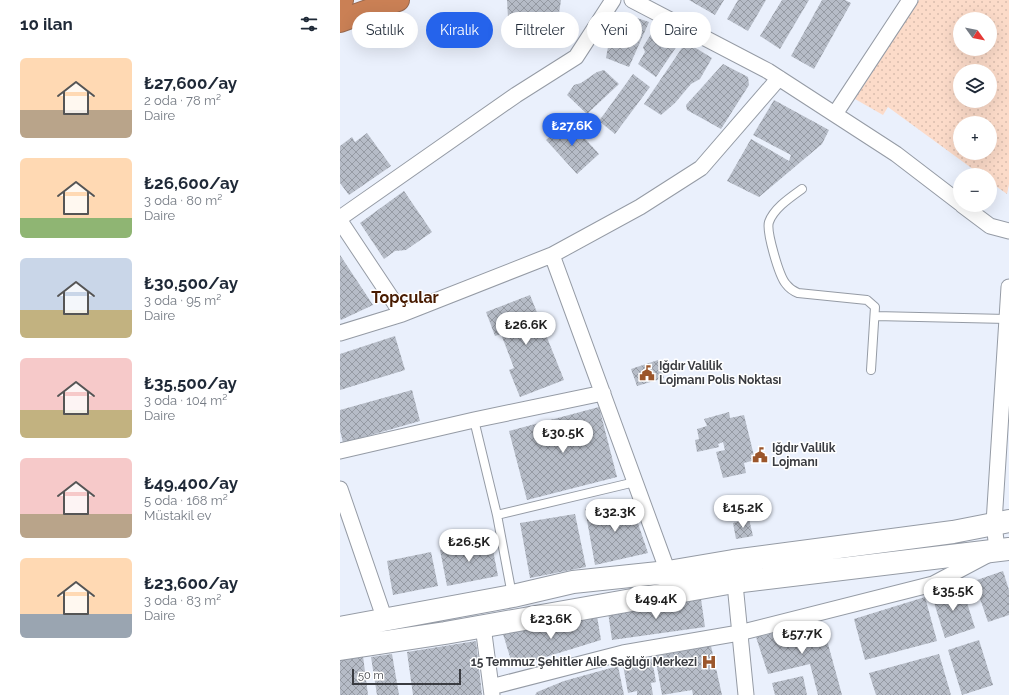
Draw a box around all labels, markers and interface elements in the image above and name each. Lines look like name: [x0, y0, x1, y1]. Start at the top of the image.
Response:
chip: Satılık: [352, 12, 418, 48]
chip: Kiralık: [426, 12, 493, 48]
chip: Filtreler: [501, 12, 579, 48]
chip: Yeni: [587, 12, 642, 48]
chip: Daire: [650, 12, 711, 48]
north arrow: [953, 12, 997, 56]
map controls: [953, 12, 997, 212]
icon: filters: [298, 13, 320, 35]
text: 10 ilan: [20, 14, 73, 34]
button: layers: [953, 64, 997, 108]
text: ₺27,600/ay: [144, 73, 237, 93]
icon: home: [52, 74, 100, 122]
text: 2 oda · 78 m²: [144, 93, 221, 108]
text: Daire: [144, 108, 175, 123]
pin: ₺27.6K: [539, 113, 605, 147]
button: +: [953, 116, 997, 160]
text: ₺27.6K: [551, 118, 593, 133]
button: −: [953, 168, 997, 212]
text: ₺26,600/ay: [144, 173, 239, 193]
icon: home: [52, 174, 100, 222]
text: 3 oda · 80 m²: [144, 193, 222, 208]
text: Daire: [144, 208, 175, 223]
text: ₺30,500/ay: [144, 273, 238, 293]
icon: home: [52, 274, 100, 322]
district label: Topçular: [371, 288, 439, 307]
text: 3 oda · 95 m²: [144, 293, 221, 308]
text: Daire: [144, 308, 175, 323]
pin: ₺26.6K: [493, 312, 559, 346]
text: ₺26.6K: [505, 317, 547, 332]
place label: Iğdır Valilik Lojmanı Polis Noktası: [659, 359, 781, 387]
public building icon: Iğdır Valilik Lojmanı Polis Noktası: [638, 364, 656, 382]
text: ₺35,500/ay: [144, 373, 237, 393]
icon: home: [52, 374, 100, 422]
text: 3 oda · 104 m²: [144, 393, 227, 408]
text: Daire: [144, 408, 175, 423]
pin: ₺30.5K: [530, 420, 596, 454]
text: ₺30.5K: [542, 425, 584, 440]
place label: Iğdır Valilik Lojmanı: [772, 441, 836, 469]
public building icon: Iğdır Valilik Lojmanı: [751, 446, 769, 464]
text: ₺49,400/ay: [144, 473, 238, 493]
icon: home: [52, 474, 100, 522]
text: 5 oda · 168 m²: [144, 493, 228, 508]
pin: ₺15.2K: [710, 495, 776, 529]
pin: ₺32.3K: [582, 499, 648, 533]
text: ₺15.2K: [723, 500, 763, 515]
text: ₺32.3K: [594, 504, 636, 519]
text: Müstakil ev: [144, 508, 211, 523]
pin: ₺26.5K: [436, 529, 502, 563]
text: ₺26.5K: [448, 534, 490, 549]
text: ₺23,600/ay: [144, 573, 238, 593]
icon: home: [52, 574, 100, 622]
pin: ₺35.5K: [920, 578, 986, 612]
text: ₺35.5K: [932, 583, 974, 598]
pin: ₺49.4K: [623, 586, 689, 620]
text: ₺49.4K: [635, 591, 677, 606]
text: 3 oda · 83 m²: [144, 593, 221, 608]
pin: ₺23.6K: [518, 606, 584, 640]
text: Daire: [144, 608, 175, 623]
text: ₺23.6K: [530, 611, 572, 626]
pin: ₺57.7K: [769, 621, 835, 655]
text: ₺57.7K: [782, 626, 822, 641]
hospital icon: 15 Temmuz Şehitler Aile Sağlığı Merkezi: [700, 653, 718, 671]
place label: 15 Temmuz Şehitler Aile Sağlığı Merkezi: [471, 655, 697, 669]
scale bar: [352, 667, 461, 686]
text: 50 m: [358, 669, 384, 682]

